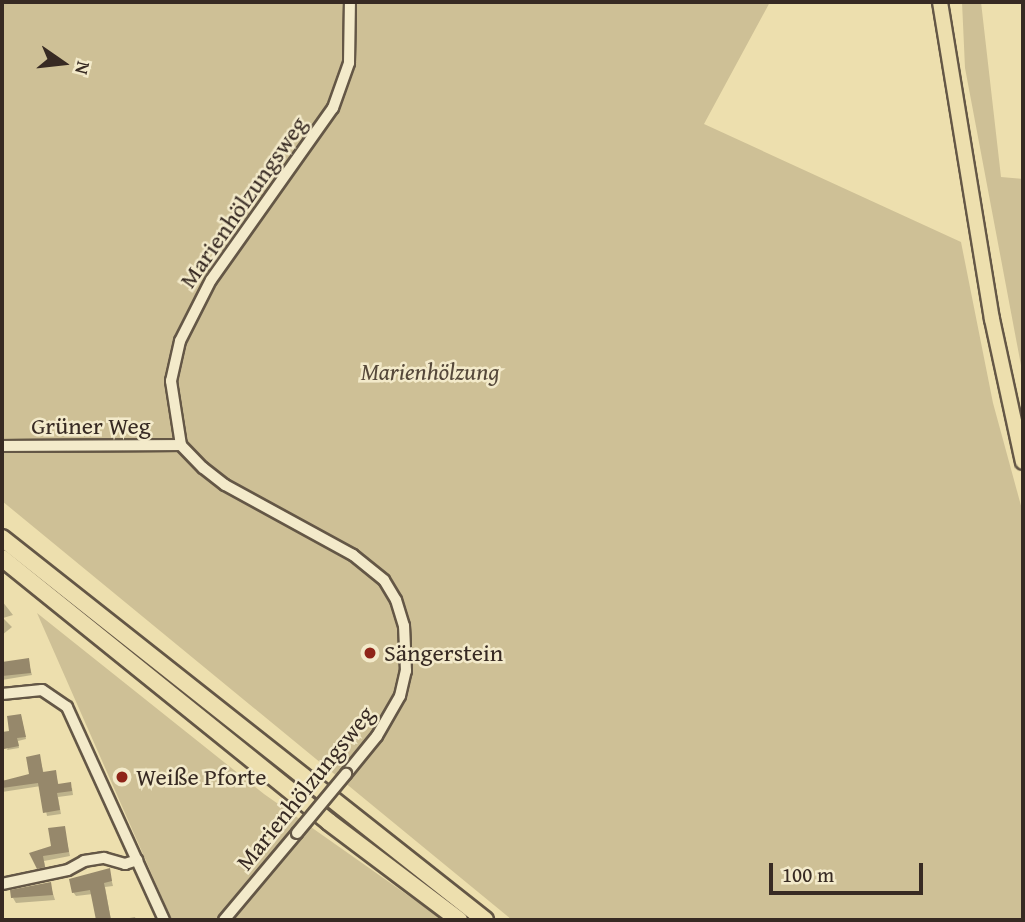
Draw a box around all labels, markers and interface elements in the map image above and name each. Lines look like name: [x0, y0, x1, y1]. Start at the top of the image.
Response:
north arrow: [28, 28, 98, 98]
text: N: [68, 59, 98, 78]
street label: Marienhölzungsweg: [173, 111, 313, 293]
park label: Marienhölzung: [361, 358, 499, 386]
street label: Grüner Weg: [31, 412, 151, 440]
place label: Sängerstein: [384, 639, 503, 667]
marker: Sängerstein: [362, 645, 378, 661]
street label: Marienhölzungsweg: [230, 700, 380, 876]
place label: Weiße Pforte: [136, 763, 267, 791]
marker: Weiße Pforte: [114, 769, 130, 785]
scale bar: [773, 848, 927, 892]
text: 100 m: [782, 859, 834, 890]

